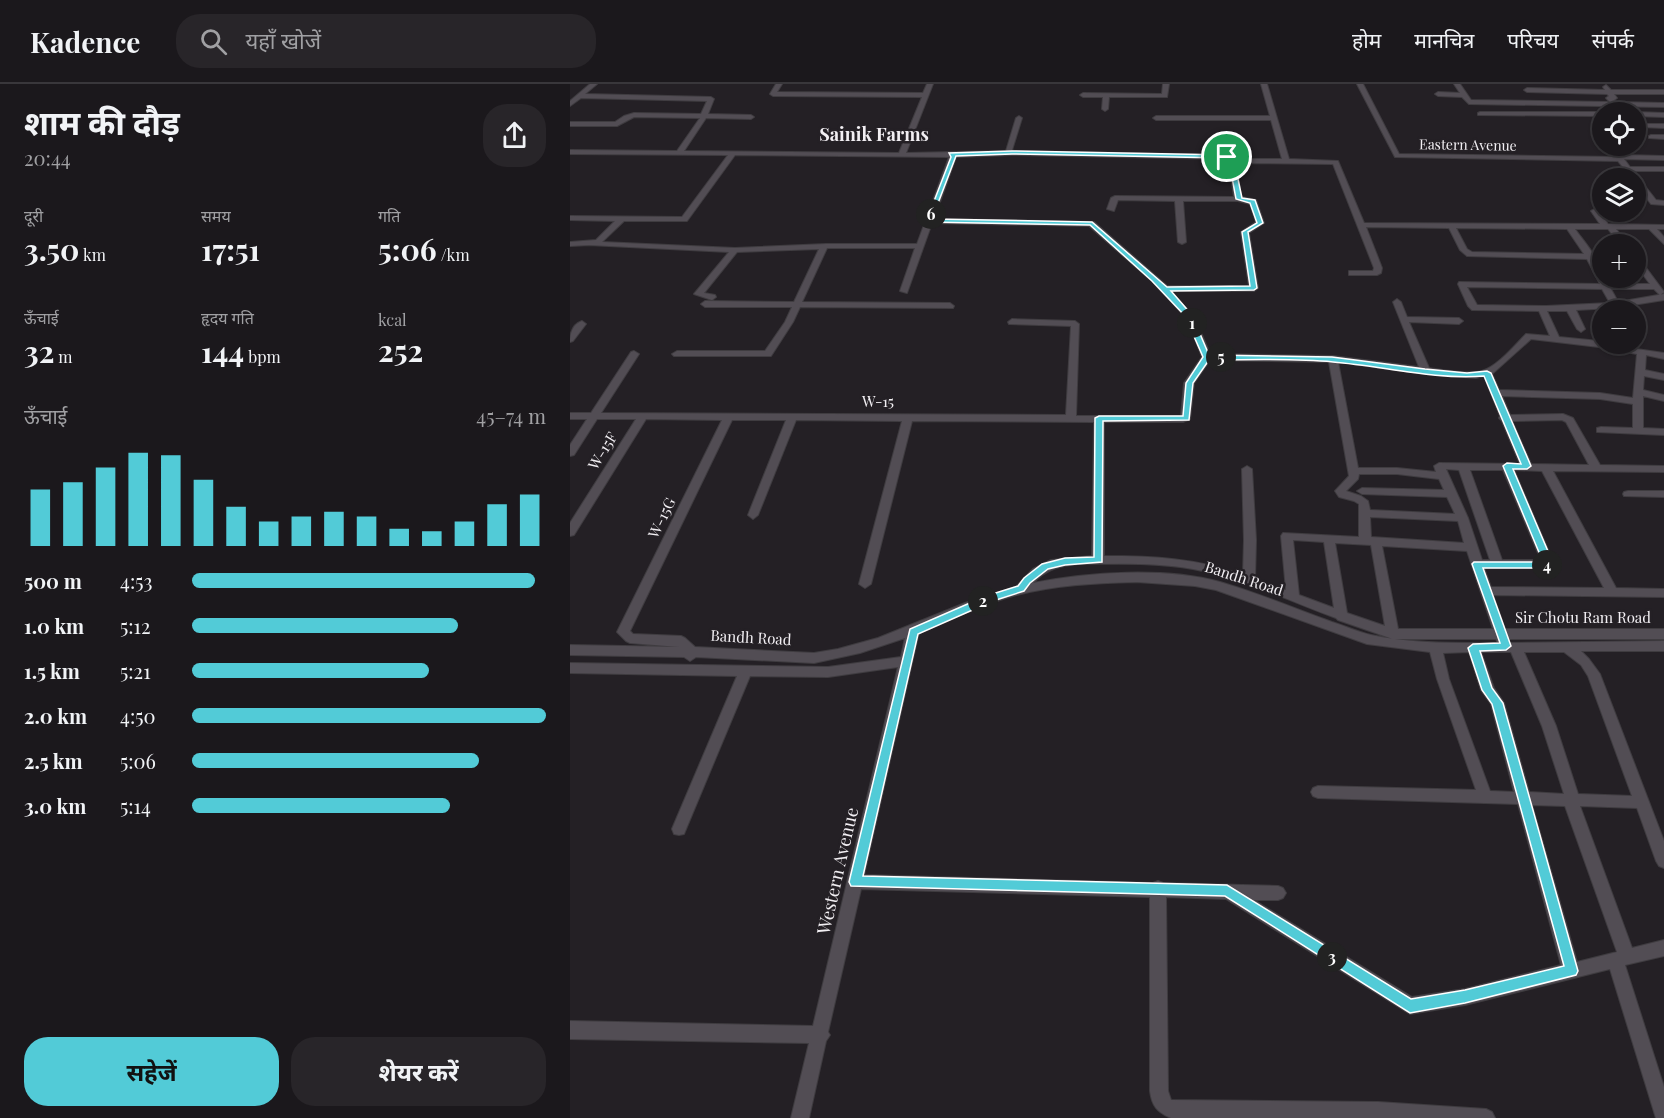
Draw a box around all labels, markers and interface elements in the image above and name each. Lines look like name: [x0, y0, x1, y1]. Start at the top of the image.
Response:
search box: [176, 14, 596, 68]
text: Kadence: [30, 23, 140, 60]
icon: search: [197, 25, 230, 58]
text: यहाँ खोजें: [245, 25, 321, 55]
text: होम: [1352, 25, 1381, 53]
text: मानचित्र: [1414, 25, 1474, 53]
text: परिचय: [1507, 25, 1559, 53]
text: संपर्क: [1592, 25, 1634, 53]
text: शाम की दौड़: [24, 99, 180, 143]
map controls: [1592, 102, 1646, 354]
button: locate: [1592, 102, 1646, 156]
button: share: [483, 104, 546, 167]
district label: Sainik Farms: [819, 122, 929, 146]
pin: [1201, 131, 1252, 182]
street label: Eastern Avenue: [1419, 134, 1517, 155]
icon: arrive: [1210, 140, 1243, 173]
text: 20:44: [24, 144, 71, 171]
button: layers: [1592, 168, 1646, 222]
pin: 6: [916, 199, 946, 229]
text: 6: [927, 203, 935, 224]
text: दूरी: [24, 205, 43, 226]
text: समय: [201, 205, 231, 226]
text: गति: [378, 205, 400, 226]
text: 3.50: [24, 229, 79, 269]
text: 17:51: [201, 229, 260, 269]
text: 5:06: [378, 229, 437, 269]
button: +: [1592, 234, 1646, 288]
text: km: [79, 244, 106, 265]
text: /km: [437, 244, 470, 265]
button: −: [1592, 300, 1646, 354]
text: ऊँचाई: [24, 307, 59, 328]
text: हृदय गति: [201, 307, 254, 328]
pin: 1: [1177, 308, 1207, 338]
text: kcal: [378, 309, 407, 330]
text: 1: [1189, 312, 1195, 333]
text: 252: [378, 330, 423, 370]
text: 32: [24, 331, 54, 371]
text: 144: [201, 331, 244, 371]
pin: 5: [1206, 342, 1236, 372]
text: m: [54, 346, 73, 367]
text: bpm: [244, 346, 281, 367]
text: 5: [1217, 346, 1225, 367]
street label: W-15: [861, 391, 894, 411]
text: ऊँचाई: [24, 402, 67, 429]
text: 45–74 m: [476, 402, 546, 429]
street label: W-15F: [582, 428, 622, 474]
street label: W-15G: [642, 494, 680, 542]
pin: 4: [1532, 550, 1562, 580]
text: 4: [1543, 554, 1551, 575]
street label: Bandh Road: [1203, 556, 1286, 600]
text: 500 m: [24, 567, 82, 594]
text: 4:53: [120, 567, 153, 594]
pin: 2: [968, 586, 998, 616]
text: 2: [979, 590, 987, 611]
street label: Sir Chotu Ram Road: [1515, 607, 1651, 627]
text: 1.0 km: [24, 612, 84, 639]
text: 5:12: [120, 612, 151, 639]
street label: Bandh Road: [710, 625, 792, 649]
text: 1.5 km: [24, 657, 80, 684]
text: 5:21: [120, 657, 151, 684]
text: 2.0 km: [24, 702, 87, 729]
text: 4:50: [120, 702, 156, 729]
text: 2.5 km: [24, 747, 83, 774]
text: 5:06: [120, 747, 156, 774]
text: 3.0 km: [24, 792, 86, 819]
text: 5:14: [120, 792, 151, 819]
street label: Western Avenue: [811, 805, 863, 938]
pin: 3: [1317, 942, 1347, 972]
text: 3: [1328, 946, 1336, 967]
button: सहेजें: [24, 1037, 279, 1106]
button: शेयर करें: [291, 1037, 546, 1106]

